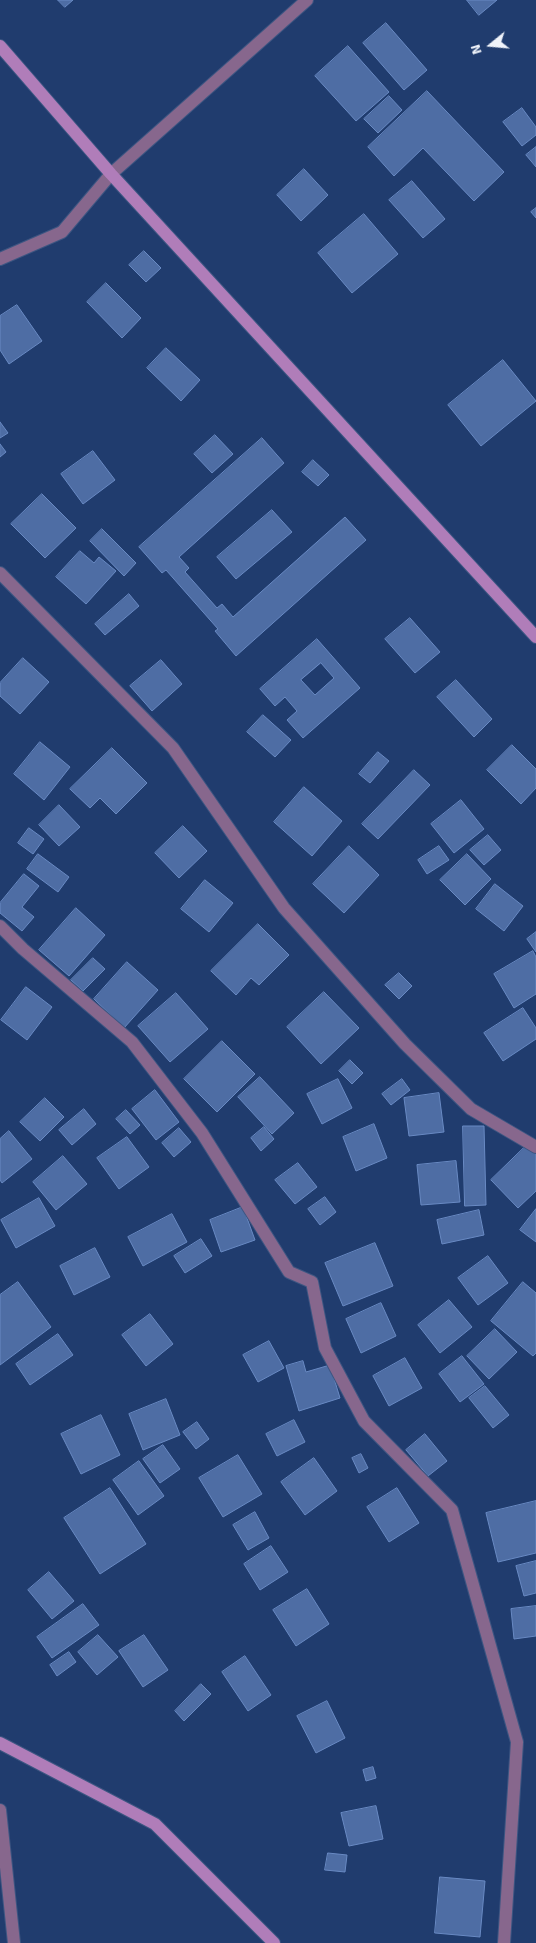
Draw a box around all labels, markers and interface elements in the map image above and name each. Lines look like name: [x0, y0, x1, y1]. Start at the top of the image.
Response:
north arrow: [466, 20, 516, 70]
text: N: [467, 42, 486, 57]

